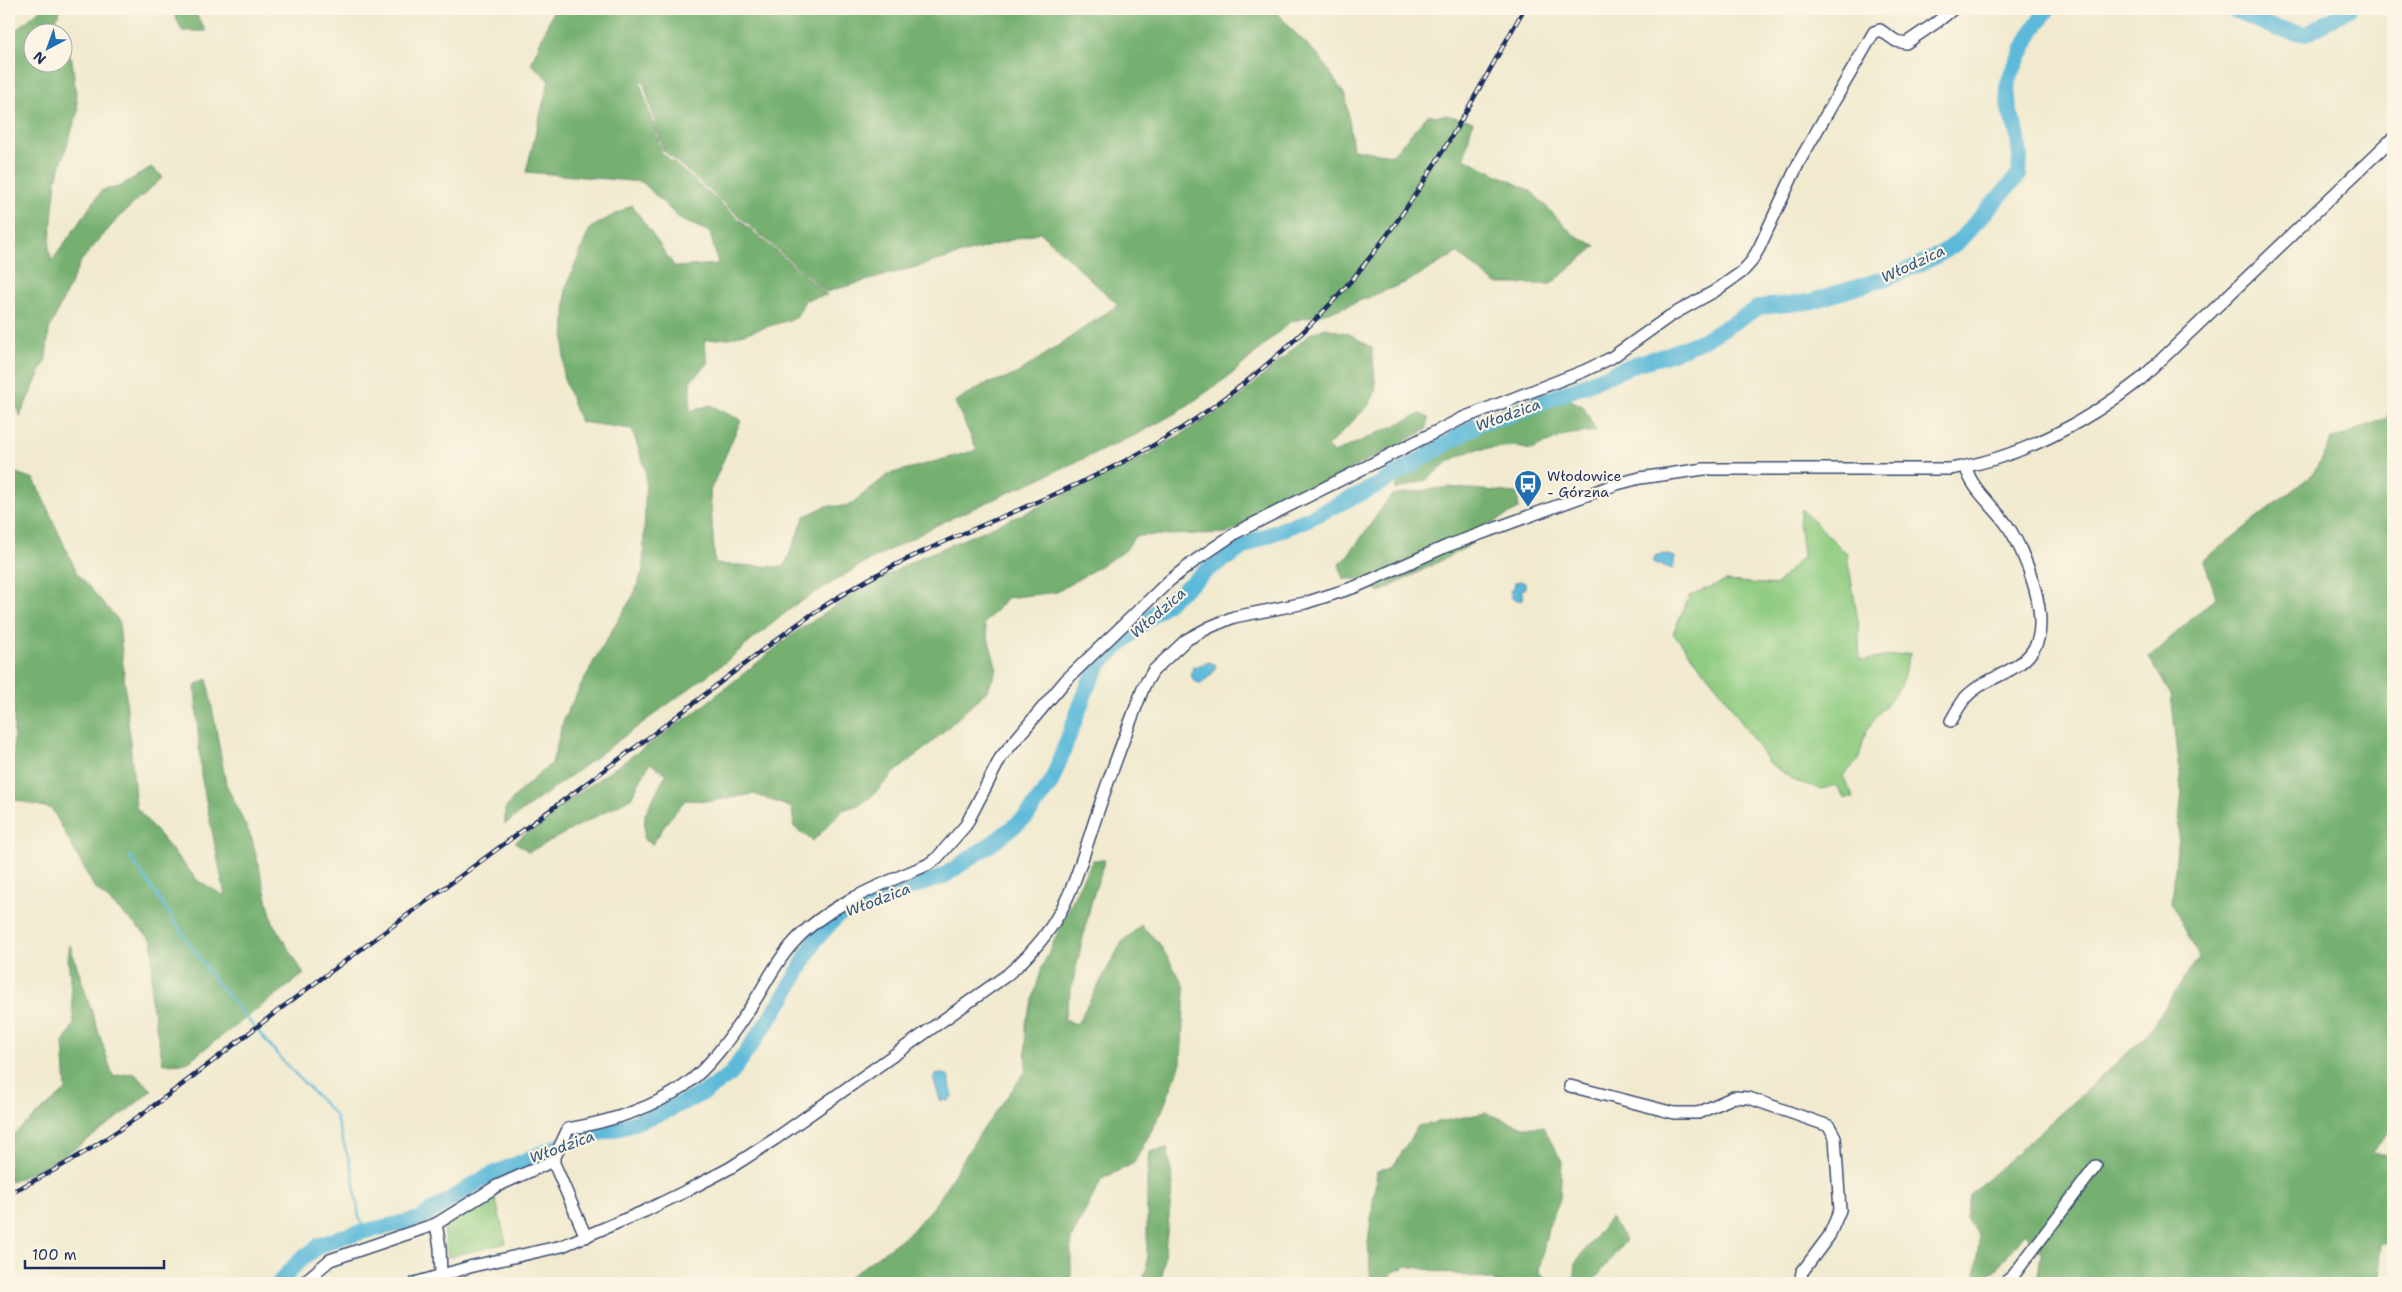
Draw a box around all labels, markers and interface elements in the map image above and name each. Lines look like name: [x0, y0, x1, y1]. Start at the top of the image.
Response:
north arrow: [22, 22, 72, 72]
text: N: [29, 47, 50, 68]
water label: Włodzica: [1878, 241, 1948, 287]
water label: Włodzica: [1473, 394, 1543, 436]
place label: Włodowice - Górzna: [1547, 467, 1622, 501]
bus stop icon: Włodowice - Górzna: [1513, 469, 1543, 508]
water label: Włodzica: [1126, 583, 1190, 643]
water label: Włodzica: [843, 878, 913, 922]
water label: Włodzica: [527, 1126, 597, 1168]
scale bar: [25, 1237, 164, 1269]
text: 100 m: [32, 1245, 77, 1265]

